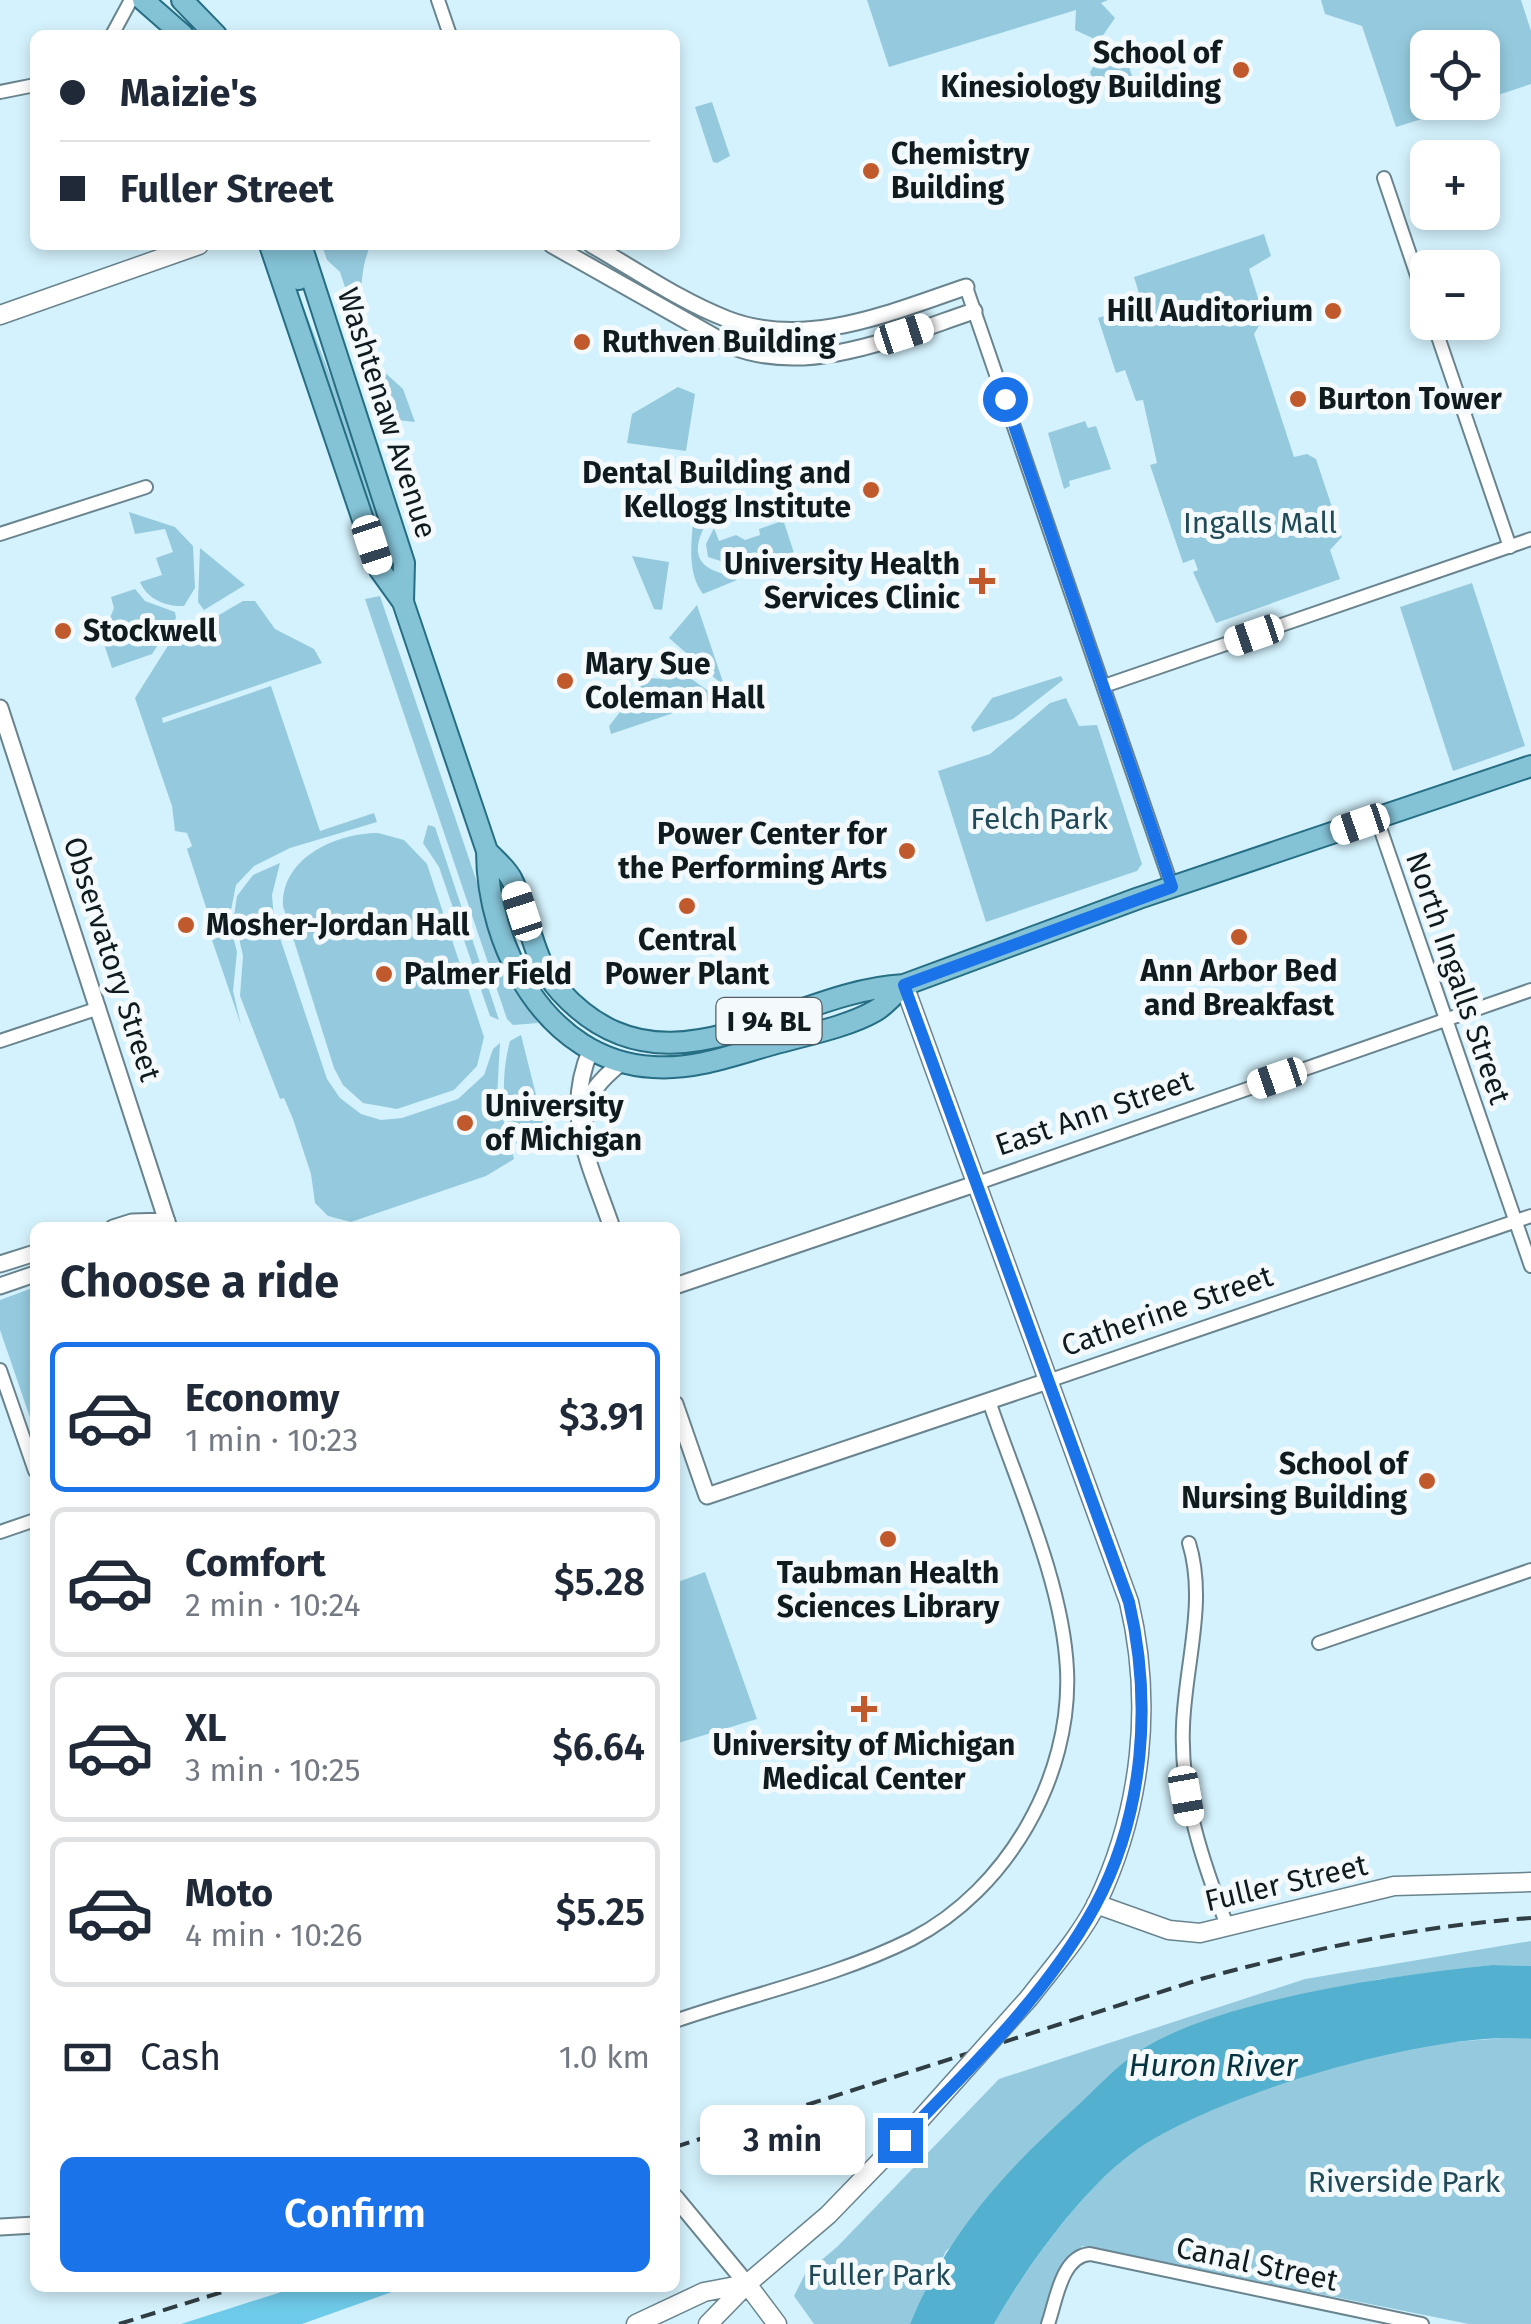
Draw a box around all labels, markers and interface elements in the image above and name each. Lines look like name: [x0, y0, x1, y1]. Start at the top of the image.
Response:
map controls: [1410, 30, 1500, 340]
button: locate: [1410, 30, 1500, 120]
place label: School of Kinesiology Building: [941, 35, 1223, 105]
marker: School of Kinesiology Building: [1230, 59, 1252, 81]
text: Maizie's: [120, 70, 257, 116]
place label: Chemistry Building: [891, 136, 1030, 206]
button: +: [1410, 140, 1500, 230]
marker: Chemistry Building: [860, 160, 882, 182]
text: Fuller Street: [120, 166, 334, 212]
button: −: [1410, 250, 1500, 340]
street label: Washtenaw Avenue: [330, 283, 444, 543]
place label: Hill Auditorium: [1107, 293, 1313, 329]
marker: Hill Auditorium: [1322, 300, 1344, 322]
car: [871, 310, 937, 358]
place label: Ruthven Building: [602, 324, 836, 360]
marker: Ruthven Building: [571, 331, 593, 353]
route start: [983, 377, 1028, 422]
place label: Burton Tower: [1318, 381, 1503, 417]
marker: Burton Tower: [1287, 388, 1309, 410]
place label: Dental Building and Kellogg Institute: [582, 455, 851, 525]
marker: Dental Building and Kellogg Institute: [860, 479, 882, 501]
park label: Ingalls Mall: [1183, 505, 1337, 541]
car: [348, 512, 396, 578]
place label: University Health Services Clinic: [724, 546, 961, 616]
marker: University Health Services Clinic: [969, 568, 995, 594]
car: [1221, 611, 1287, 659]
place label: Stockwell: [83, 613, 217, 649]
marker: Stockwell: [52, 620, 74, 642]
place label: Mary Sue Coleman Hall: [585, 646, 765, 716]
marker: Mary Sue Coleman Hall: [554, 670, 576, 692]
car: [1327, 800, 1393, 848]
park label: Felch Park: [970, 801, 1108, 837]
place label: Power Center for the Performing Arts: [618, 816, 888, 886]
street label: Observatory Street: [56, 832, 169, 1086]
marker: Power Center for the Performing Arts: [896, 840, 918, 862]
street label: North Ingalls Street: [1398, 847, 1518, 1109]
car: [498, 878, 546, 944]
marker: Central Power Plant: [676, 895, 698, 917]
place label: Mosher-Jordan Hall: [206, 907, 470, 943]
marker: Mosher-Jordan Hall: [175, 914, 197, 936]
place label: Central Power Plant: [605, 922, 770, 992]
marker: Ann Arbor Bed and Breakfast: [1228, 926, 1250, 948]
place label: Ann Arbor Bed and Breakfast: [1140, 953, 1337, 1023]
place label: Palmer Field: [404, 956, 572, 992]
marker: Palmer Field: [373, 963, 395, 985]
road number: I 94 BL: [716, 998, 822, 1044]
car: [1244, 1054, 1310, 1102]
street label: East Ann Street: [991, 1062, 1197, 1164]
place label: University of Michigan: [485, 1088, 642, 1158]
marker: University of Michigan: [454, 1112, 476, 1134]
text: Choose a ride: [60, 1255, 339, 1309]
street label: Catherine Street: [1057, 1258, 1277, 1364]
icon: car: [65, 1372, 155, 1462]
text: Economy: [185, 1375, 340, 1421]
text: $3.91: [559, 1394, 645, 1440]
text: 1 min · 10:23: [185, 1421, 358, 1459]
place label: School of Nursing Building: [1181, 1446, 1409, 1516]
marker: School of Nursing Building: [1416, 1470, 1438, 1492]
marker: Taubman Health Sciences Library: [877, 1528, 899, 1550]
icon: car: [65, 1537, 155, 1627]
text: Comfort: [185, 1540, 326, 1586]
place label: Taubman Health Sciences Library: [777, 1555, 1000, 1625]
text: $5.28: [554, 1559, 645, 1605]
text: 2 min · 10:24: [185, 1586, 361, 1624]
marker: University of Michigan Medical Center: [851, 1696, 877, 1722]
icon: car: [65, 1702, 155, 1792]
text: XL: [185, 1705, 227, 1751]
text: $6.64: [552, 1724, 645, 1770]
place label: University of Michigan Medical Center: [713, 1727, 1015, 1797]
text: 3 min · 10:25: [185, 1751, 361, 1789]
car: [1166, 1764, 1206, 1828]
street label: Fuller Street: [1201, 1847, 1371, 1919]
icon: car: [65, 1867, 155, 1957]
text: Moto: [185, 1870, 273, 1916]
text: $5.25: [556, 1889, 645, 1935]
text: 4 min · 10:26: [185, 1916, 363, 1954]
icon: cash: [60, 2030, 115, 2085]
text: Cash: [140, 2034, 221, 2080]
text: 1.0 km: [559, 2038, 650, 2076]
water label: Huron River: [1129, 2046, 1299, 2084]
callout: 3 min: [700, 2105, 865, 2175]
route end: [878, 2118, 923, 2163]
text: 3 min: [743, 2121, 822, 2159]
button: Confirm: [60, 2157, 650, 2272]
park label: Riverside Park: [1308, 2164, 1501, 2200]
street label: Canal Street: [1173, 2229, 1341, 2299]
park label: Fuller Park: [807, 2257, 951, 2293]

